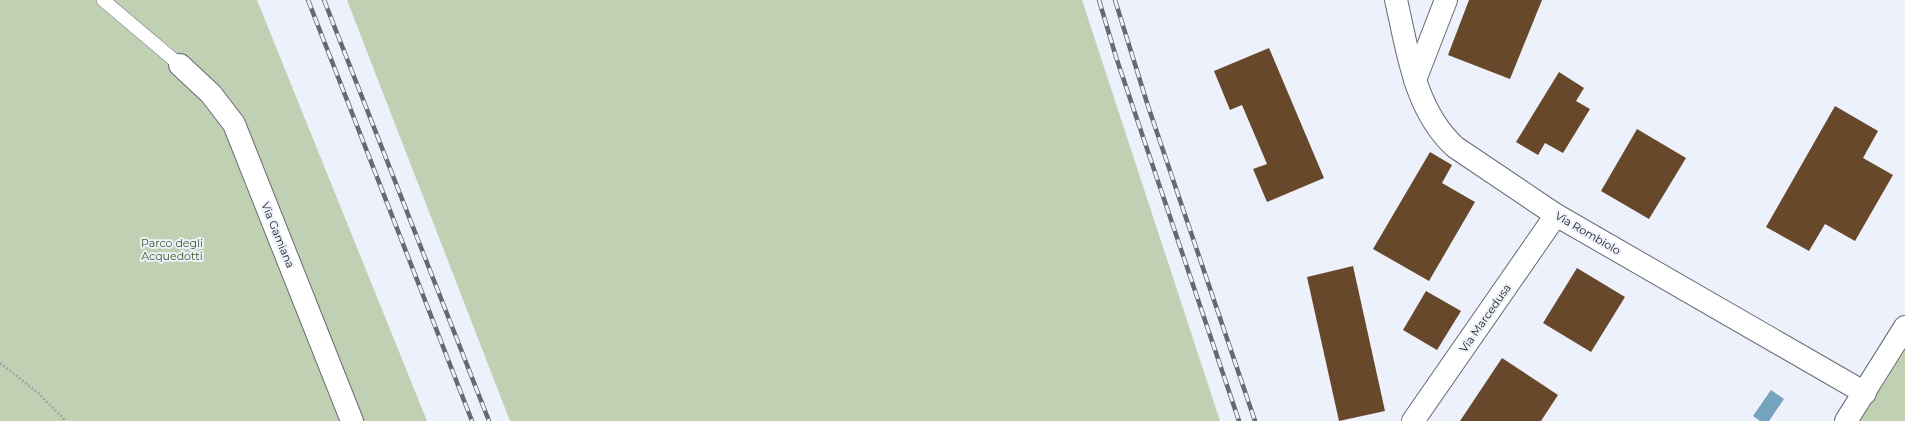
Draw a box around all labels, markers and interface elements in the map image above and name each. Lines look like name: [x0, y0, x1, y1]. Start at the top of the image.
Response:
street label: Via Gamiana: [258, 200, 298, 270]
street label: Via Rombiolo: [1553, 209, 1623, 257]
park label: Parco degli Acquedotti: [141, 236, 203, 263]
street label: Via Marcedusa: [1456, 281, 1514, 355]

